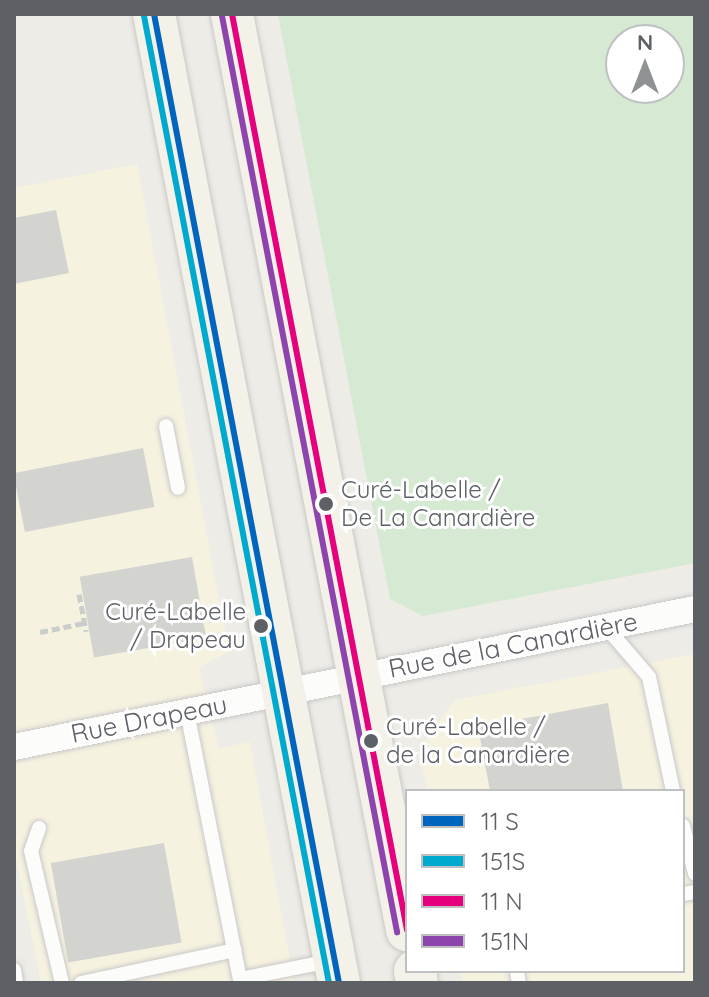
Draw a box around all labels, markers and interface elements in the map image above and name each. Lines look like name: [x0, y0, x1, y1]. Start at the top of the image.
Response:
north arrow: [605, 24, 685, 104]
text: N: [637, 28, 653, 56]
place label: Curé-Labelle / De La Canardière: [341, 476, 535, 532]
marker: Curé-Labelle / De La Canardière: [318, 496, 334, 512]
place label: Curé-Labelle / Drapeau: [105, 598, 246, 654]
street label: Rue de la Canardière: [386, 606, 640, 684]
marker: Curé-Labelle / Drapeau: [253, 618, 269, 634]
street label: Rue Drapeau: [68, 689, 230, 749]
place label: Curé-Labelle / de la Canardière: [386, 713, 570, 769]
marker: Curé-Labelle / de la Canardière: [363, 733, 379, 749]
legend: [405, 789, 685, 973]
text: 11 S: [481, 806, 519, 836]
text: 151S: [481, 846, 525, 876]
text: 11 N: [481, 886, 523, 916]
text: 151N: [481, 926, 529, 956]

